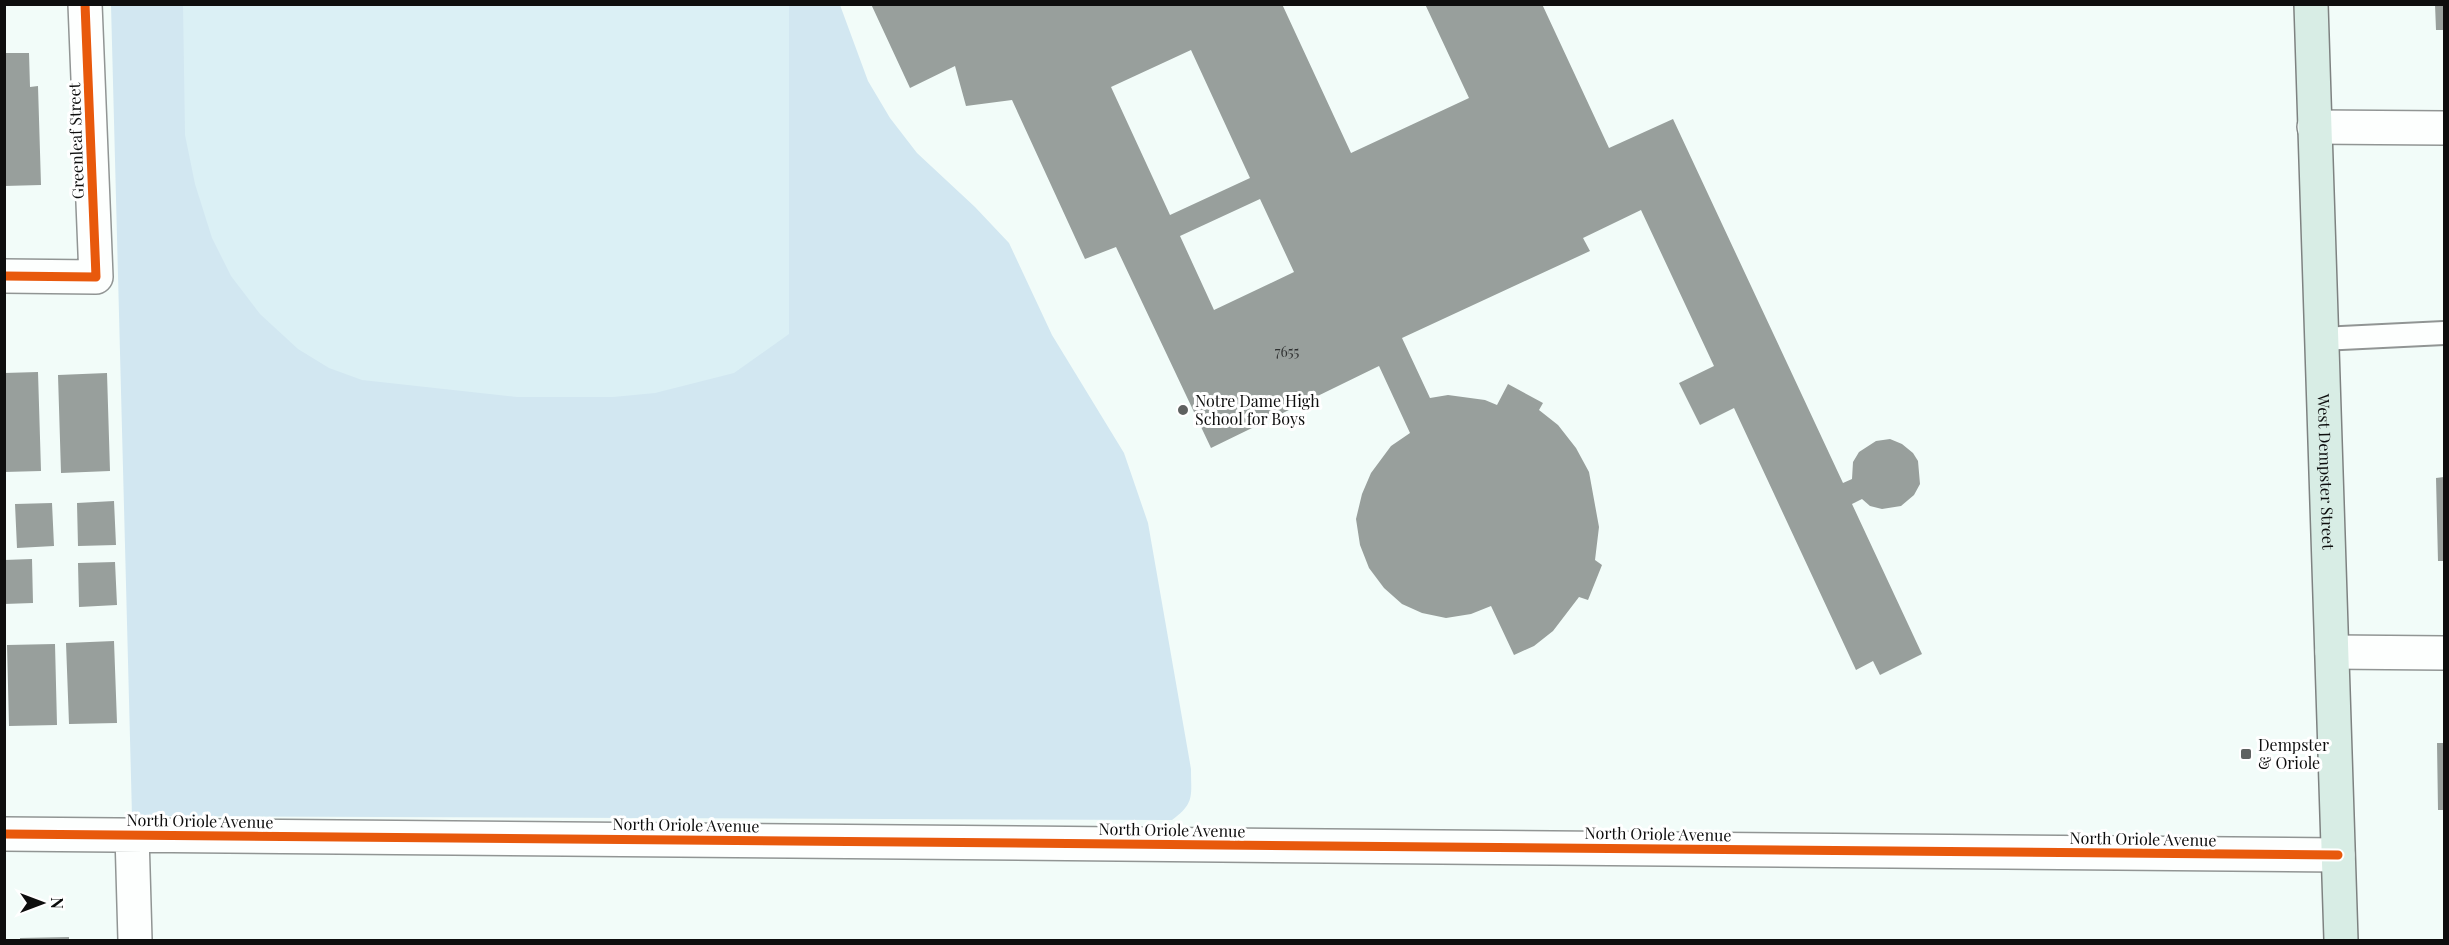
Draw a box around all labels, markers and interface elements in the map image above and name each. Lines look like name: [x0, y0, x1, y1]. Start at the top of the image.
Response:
street label: Greenleaf Street: [63, 82, 88, 200]
house number: 7655: [1275, 342, 1299, 361]
place label: Notre Dame High School for Boys: [1195, 390, 1320, 429]
street label: West Dempster Street: [2313, 392, 2339, 550]
marker: Notre Dame High School for Boys: [1176, 403, 1190, 417]
place label: Dempster & Oriole: [2258, 734, 2329, 773]
marker: Dempster & Oriole: [2239, 747, 2253, 761]
street label: North Oriole Avenue: [126, 809, 274, 832]
street label: North Oriole Avenue: [612, 813, 760, 836]
street label: North Oriole Avenue: [1098, 818, 1246, 841]
street label: North Oriole Avenue: [1584, 822, 1732, 845]
street label: North Oriole Avenue: [2069, 827, 2217, 850]
north arrow: [12, 873, 72, 933]
text: N: [47, 897, 68, 909]

